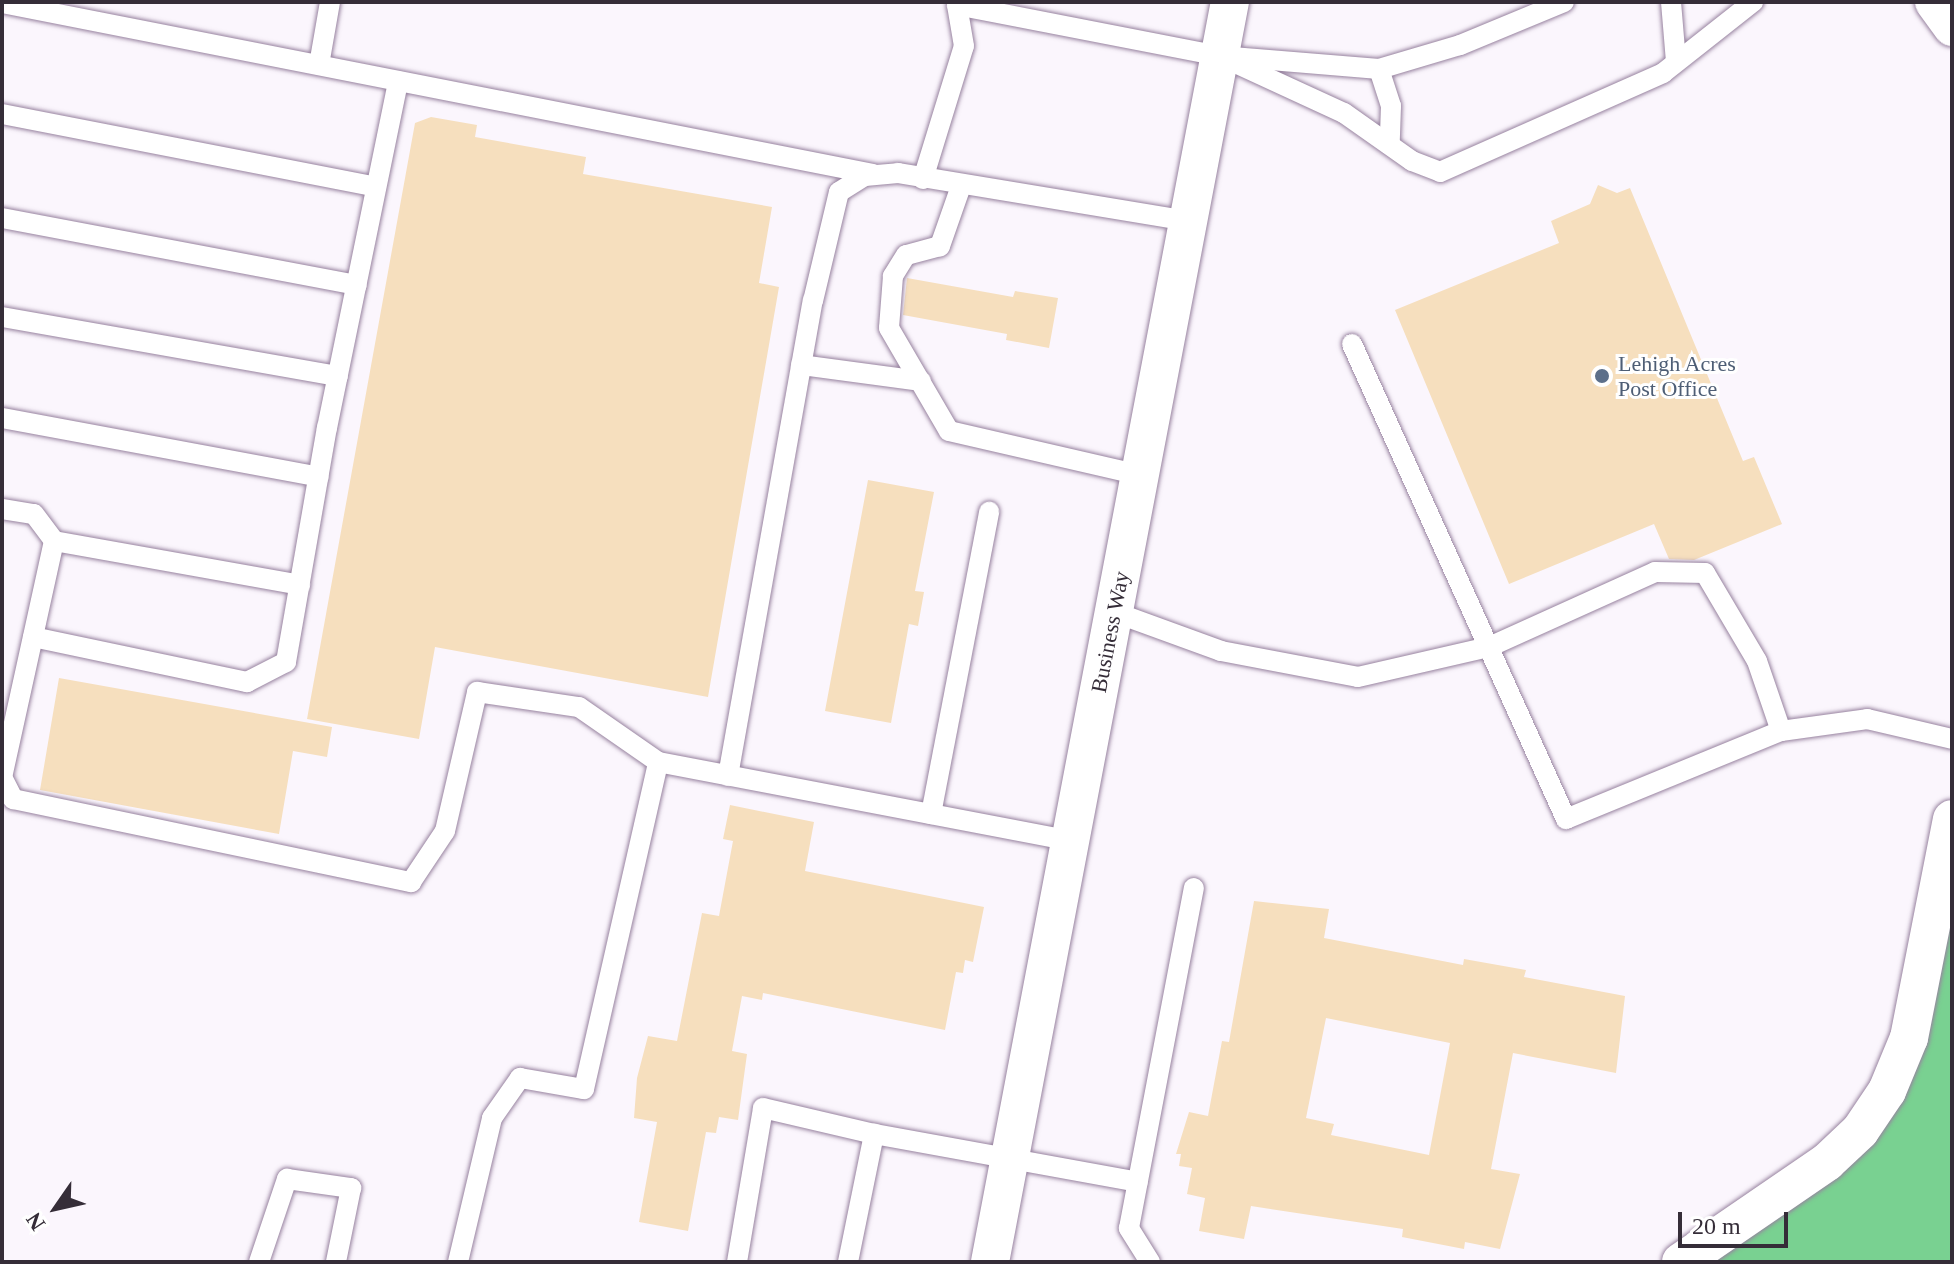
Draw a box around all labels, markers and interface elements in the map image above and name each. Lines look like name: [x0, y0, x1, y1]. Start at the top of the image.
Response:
place label: Lehigh Acres Post Office: [1618, 350, 1737, 402]
marker: Lehigh Acres Post Office: [1593, 367, 1611, 385]
street label: Business Way: [1085, 569, 1135, 695]
north arrow: [16, 1168, 96, 1248]
scale bar: [1682, 1196, 1792, 1246]
text: N: [21, 1208, 50, 1235]
text: 20 m: [1692, 1213, 1741, 1239]

